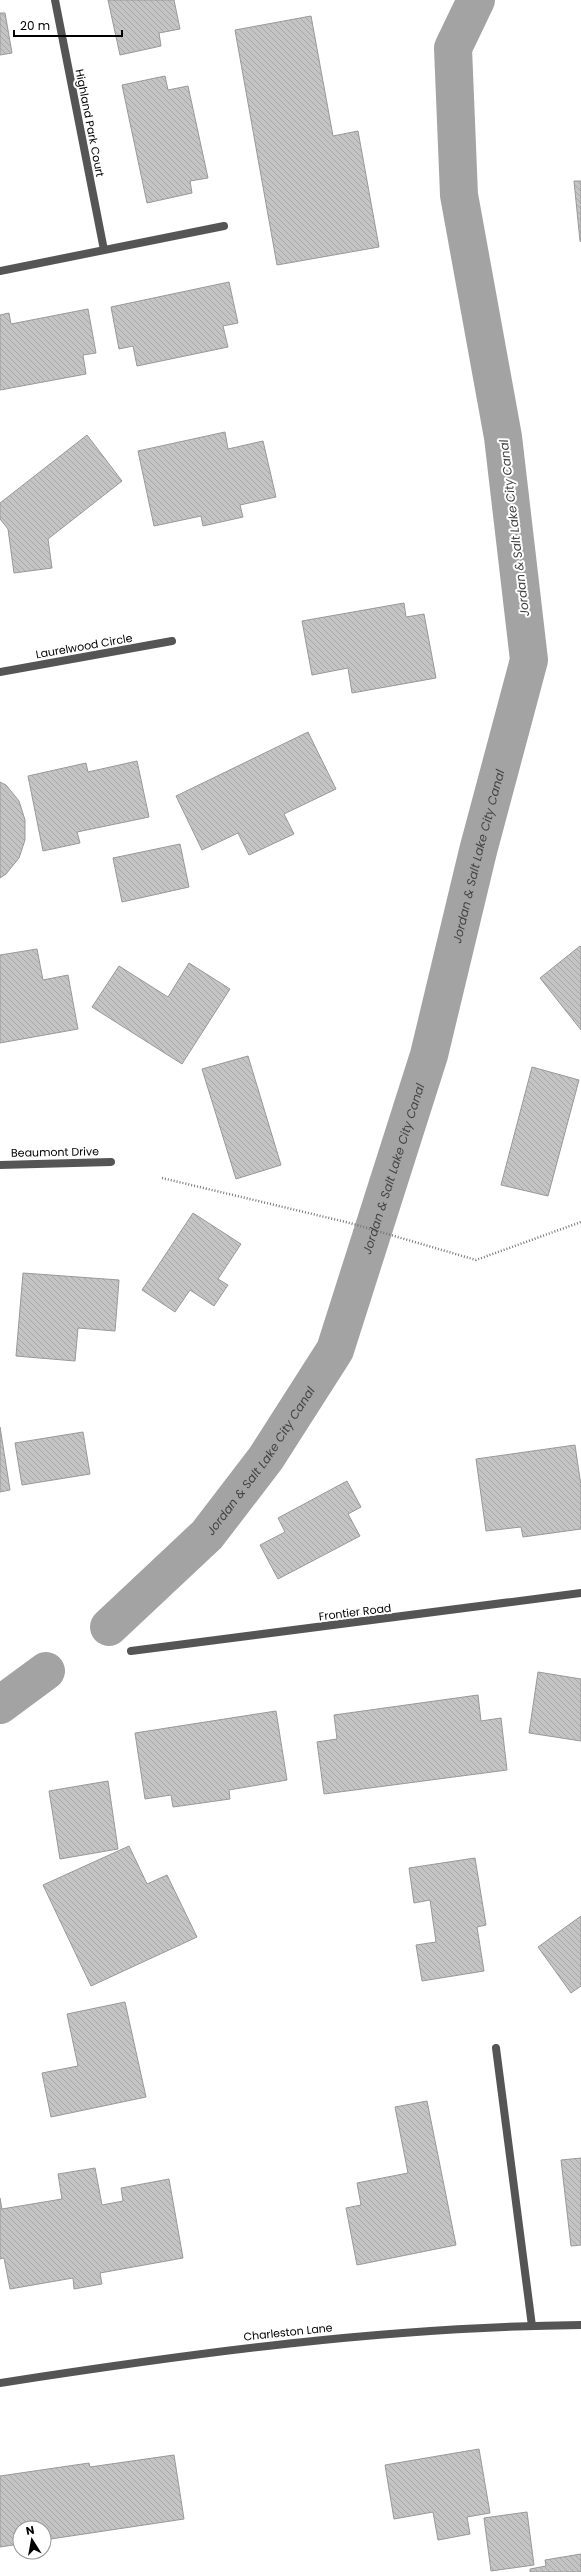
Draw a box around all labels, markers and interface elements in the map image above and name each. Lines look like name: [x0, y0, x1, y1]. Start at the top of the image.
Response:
scale bar: [14, 12, 122, 38]
text: 20 m: [20, 17, 50, 34]
street label: Highland Park Court: [72, 68, 108, 178]
water label: Jordan & Salt Lake City Canal: [495, 439, 533, 617]
street label: Laurelwood Circle: [34, 630, 134, 662]
water label: Jordan & Salt Lake City Canal: [448, 767, 508, 945]
water label: Jordan & Salt Lake City Canal: [358, 1081, 428, 1256]
street label: Beaumont Drive: [11, 1143, 99, 1161]
water label: Jordan & Salt Lake City Canal: [202, 1383, 318, 1538]
street label: Frontier Road: [318, 1600, 392, 1624]
street label: Charleston Lane: [243, 2319, 333, 2345]
north arrow: [12, 2520, 52, 2560]
text: N: [25, 2522, 36, 2539]

